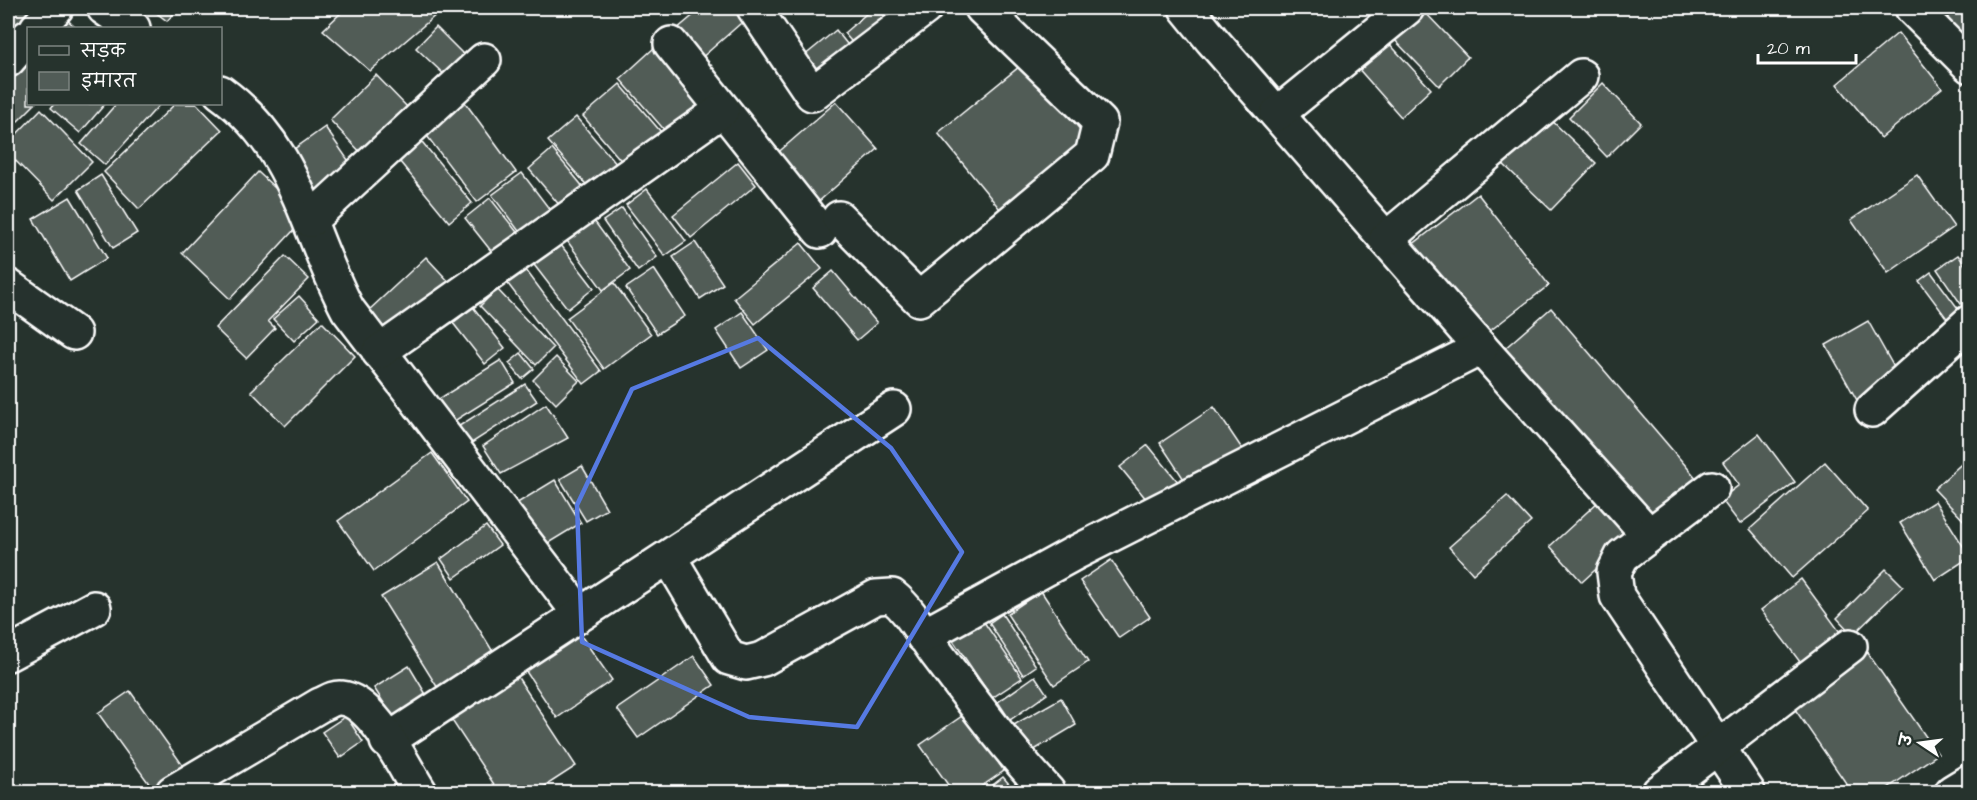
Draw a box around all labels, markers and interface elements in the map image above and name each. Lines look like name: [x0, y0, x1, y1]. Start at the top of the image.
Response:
legend: [27, 27, 222, 105]
scale bar: [1758, 27, 1856, 65]
text: 20 m: [1767, 36, 1810, 61]
text: सड़क: [80, 39, 126, 64]
text: इमारत: [81, 69, 137, 94]
north arrow: [1890, 713, 1950, 773]
text: उ: [1894, 731, 1919, 749]

